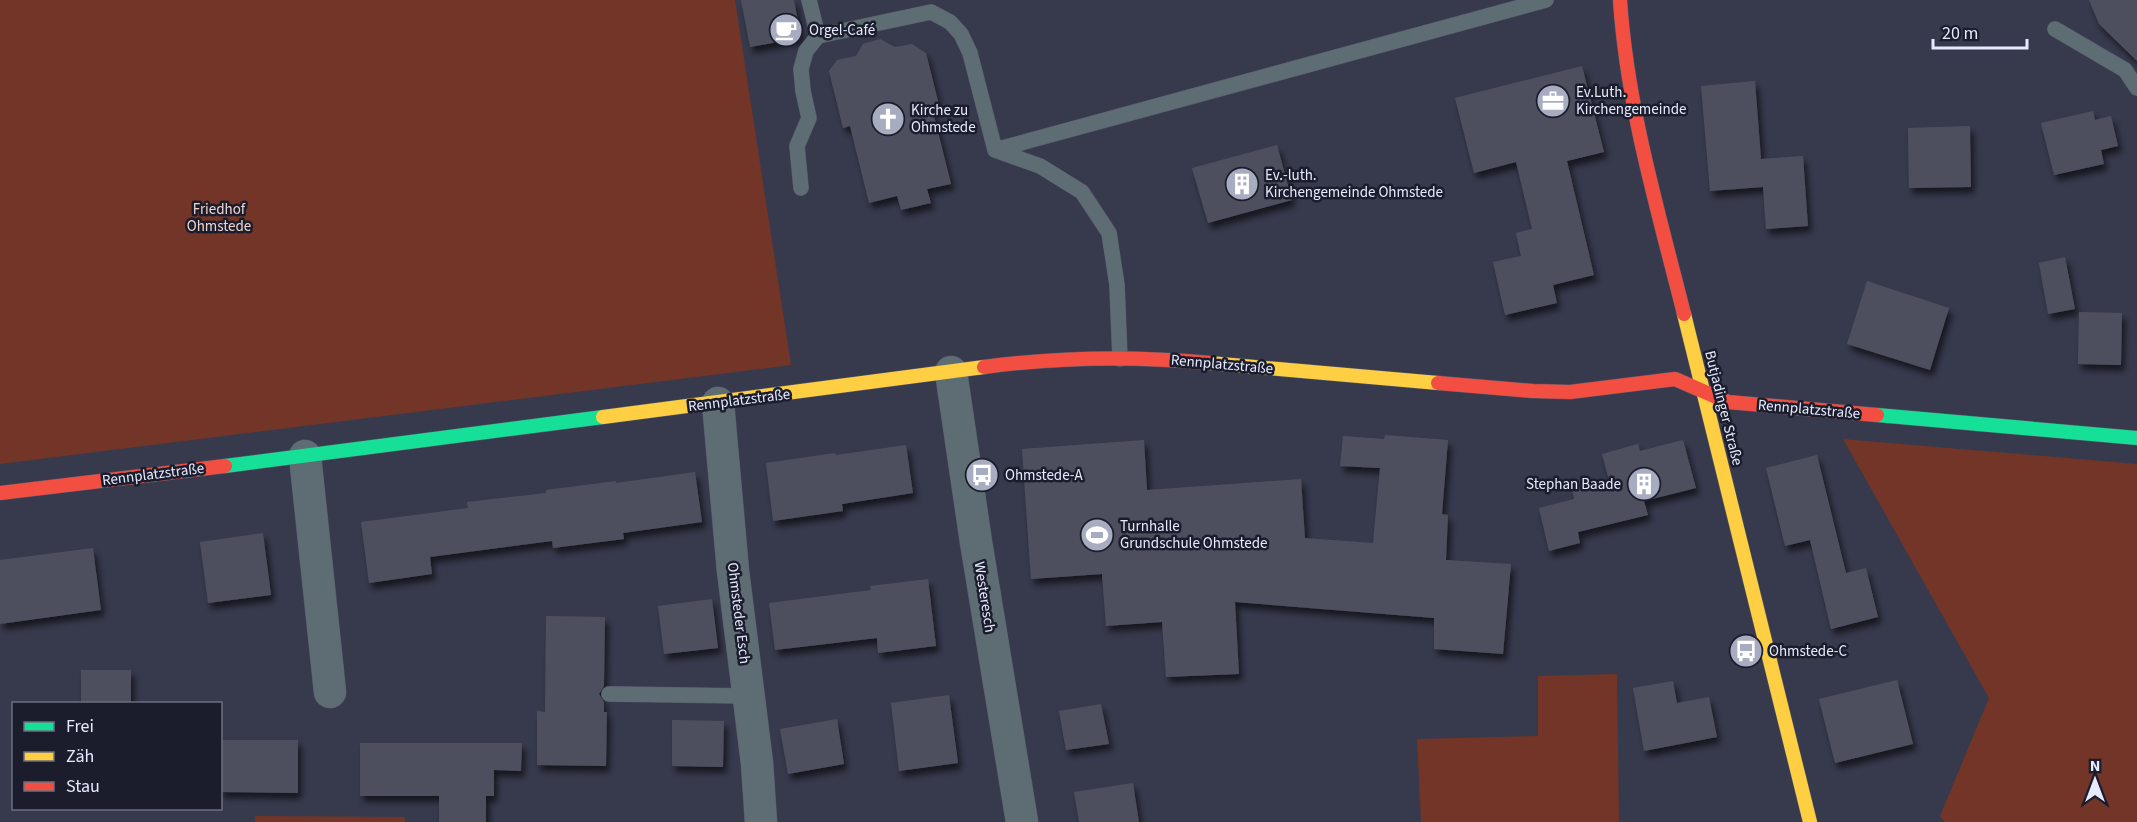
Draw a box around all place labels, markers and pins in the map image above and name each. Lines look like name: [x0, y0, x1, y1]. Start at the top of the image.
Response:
cafe icon: Orgel-Café: [768, 12, 804, 48]
place label: Orgel-Café: [809, 20, 875, 41]
place label: Ev.Luth. Kirchengemeinde: [1576, 82, 1686, 120]
office icon: Ev.Luth. Kirchengemeinde: [1535, 83, 1571, 119]
place label: Kirche zu Ohmstede: [911, 100, 976, 138]
church icon: Kirche zu Ohmstede: [870, 101, 906, 137]
place label: Ev.-luth. Kirchengemeinde Ohmstede: [1265, 165, 1443, 203]
building icon: Ev.-luth. Kirchengemeinde Ohmstede: [1224, 166, 1260, 202]
bus stop icon: Ohmstede-A: [964, 457, 1000, 493]
place label: Ohmstede-A: [1005, 465, 1083, 486]
building icon: Stephan Baade: [1626, 466, 1662, 502]
place label: Stephan Baade: [1526, 474, 1621, 495]
place label: Turnhalle Grundschule Ohmstede: [1120, 516, 1267, 554]
sports icon: Turnhalle Grundschule Ohmstede: [1079, 517, 1115, 553]
bus stop icon: Ohmstede-C: [1728, 633, 1764, 669]
place label: Ohmstede-C: [1769, 641, 1847, 662]

